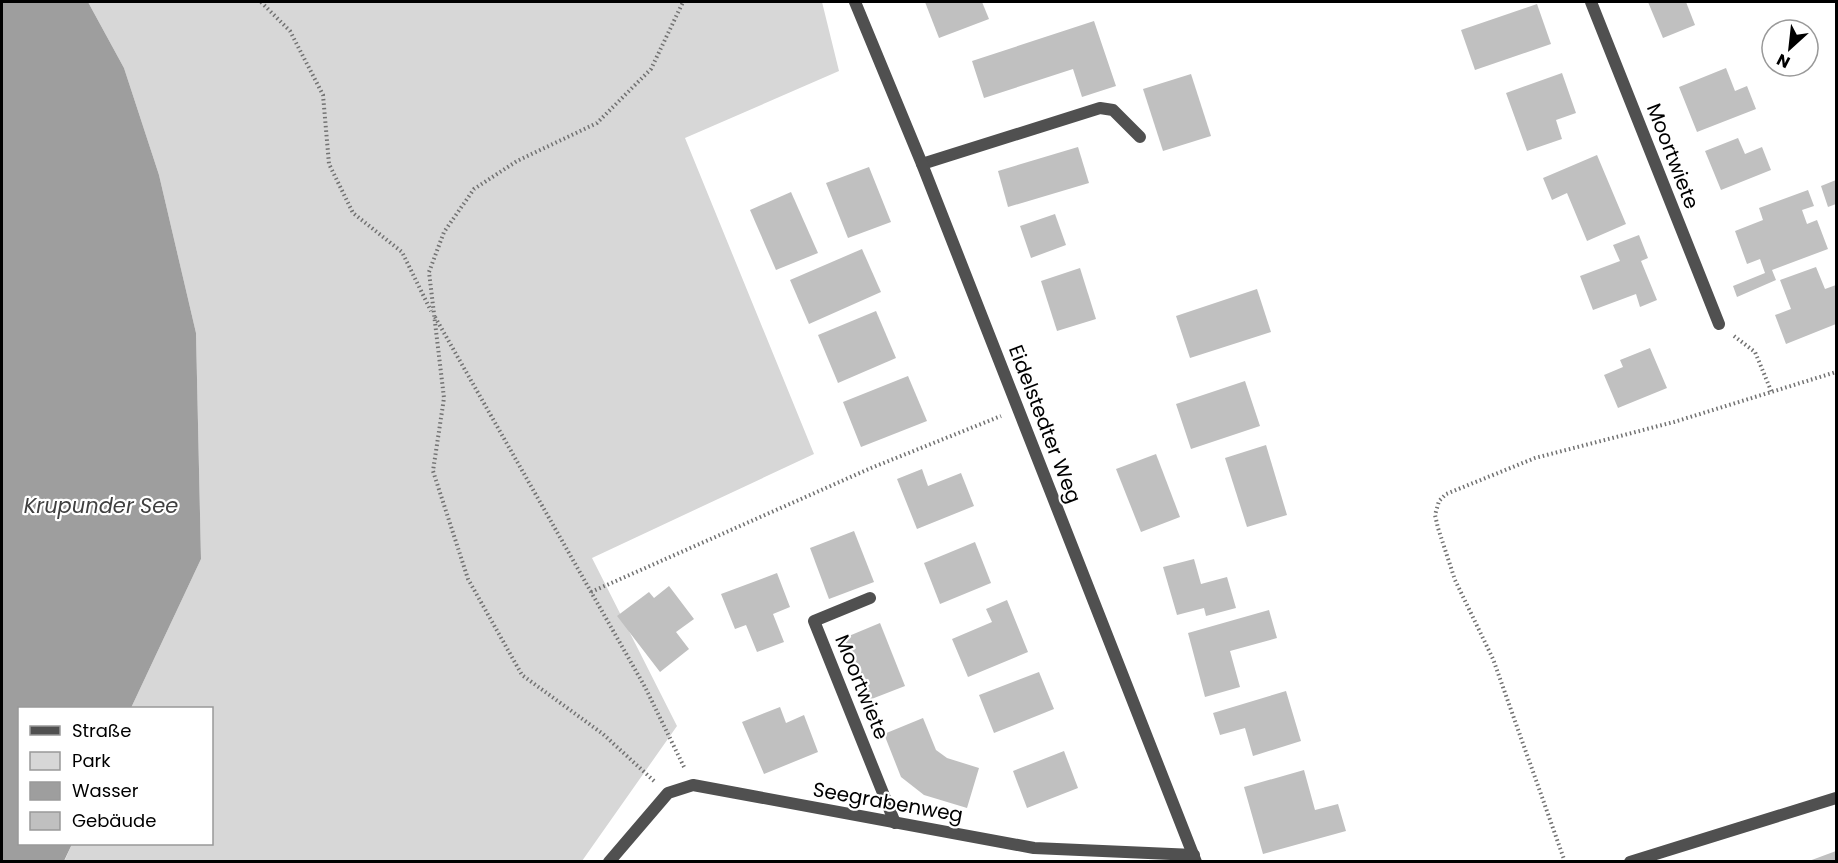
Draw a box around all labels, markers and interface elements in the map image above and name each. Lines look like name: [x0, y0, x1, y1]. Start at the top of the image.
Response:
north arrow: [1760, 18, 1820, 78]
text: N: [1773, 48, 1794, 74]
street label: Moortwiete: [1640, 99, 1706, 213]
street label: Eidelstedter Weg: [1002, 341, 1088, 507]
water label: Krupunder See: [24, 491, 178, 520]
street label: Moortwiete: [828, 630, 896, 744]
legend: [18, 707, 213, 845]
text: Straße: [72, 718, 131, 743]
text: Park: [72, 748, 111, 773]
street label: Seegrabenweg: [811, 775, 965, 829]
text: Wasser: [72, 778, 139, 803]
text: Gebäude: [72, 808, 156, 833]

